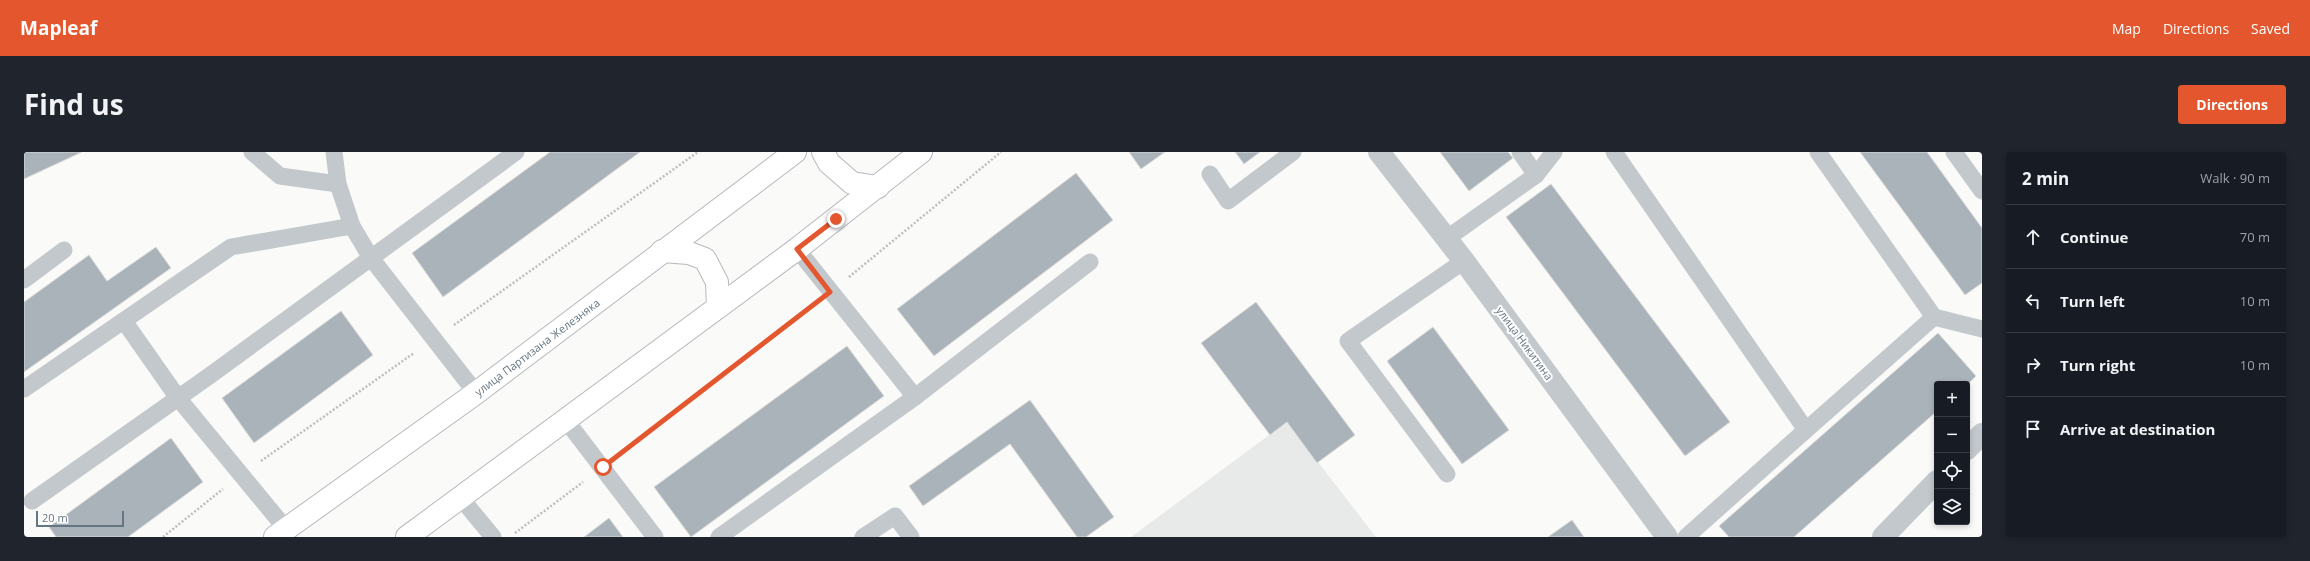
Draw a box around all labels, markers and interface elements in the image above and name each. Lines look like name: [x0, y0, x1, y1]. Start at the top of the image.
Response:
text: Mapleaf: [20, 15, 97, 41]
text: Map: [2112, 19, 2141, 38]
text: Directions: [2163, 19, 2229, 38]
text: Saved: [2251, 19, 2290, 38]
text: Find us: [24, 85, 124, 123]
button: Directions: [2178, 85, 2286, 124]
text: 2 min: [2022, 167, 2069, 190]
text: Walk · 90 m: [2200, 169, 2270, 187]
route end: [827, 210, 845, 228]
icon: ahead: [2022, 226, 2044, 248]
text: Continue: [2060, 227, 2128, 247]
text: 70 m: [2240, 228, 2270, 246]
icon: left: [2022, 290, 2044, 312]
text: Turn left: [2060, 291, 2125, 311]
text: 10 m: [2240, 292, 2270, 310]
street label: улица Партизана Железняка: [471, 295, 603, 399]
street label: улица Никитина: [1493, 303, 1557, 383]
icon: right: [2022, 354, 2044, 376]
text: Turn right: [2060, 355, 2135, 375]
text: 10 m: [2240, 356, 2270, 374]
map controls: [1934, 381, 1970, 525]
button: +: [1934, 381, 1970, 417]
button: −: [1934, 417, 1970, 453]
icon: arrive: [2022, 418, 2044, 440]
text: Arrive at destination: [2060, 419, 2215, 439]
button: locate: [1934, 453, 1970, 489]
route start: [594, 458, 612, 476]
button: layers: [1934, 489, 1970, 525]
scale bar: [36, 509, 124, 528]
text: 20 m: [42, 510, 68, 525]

